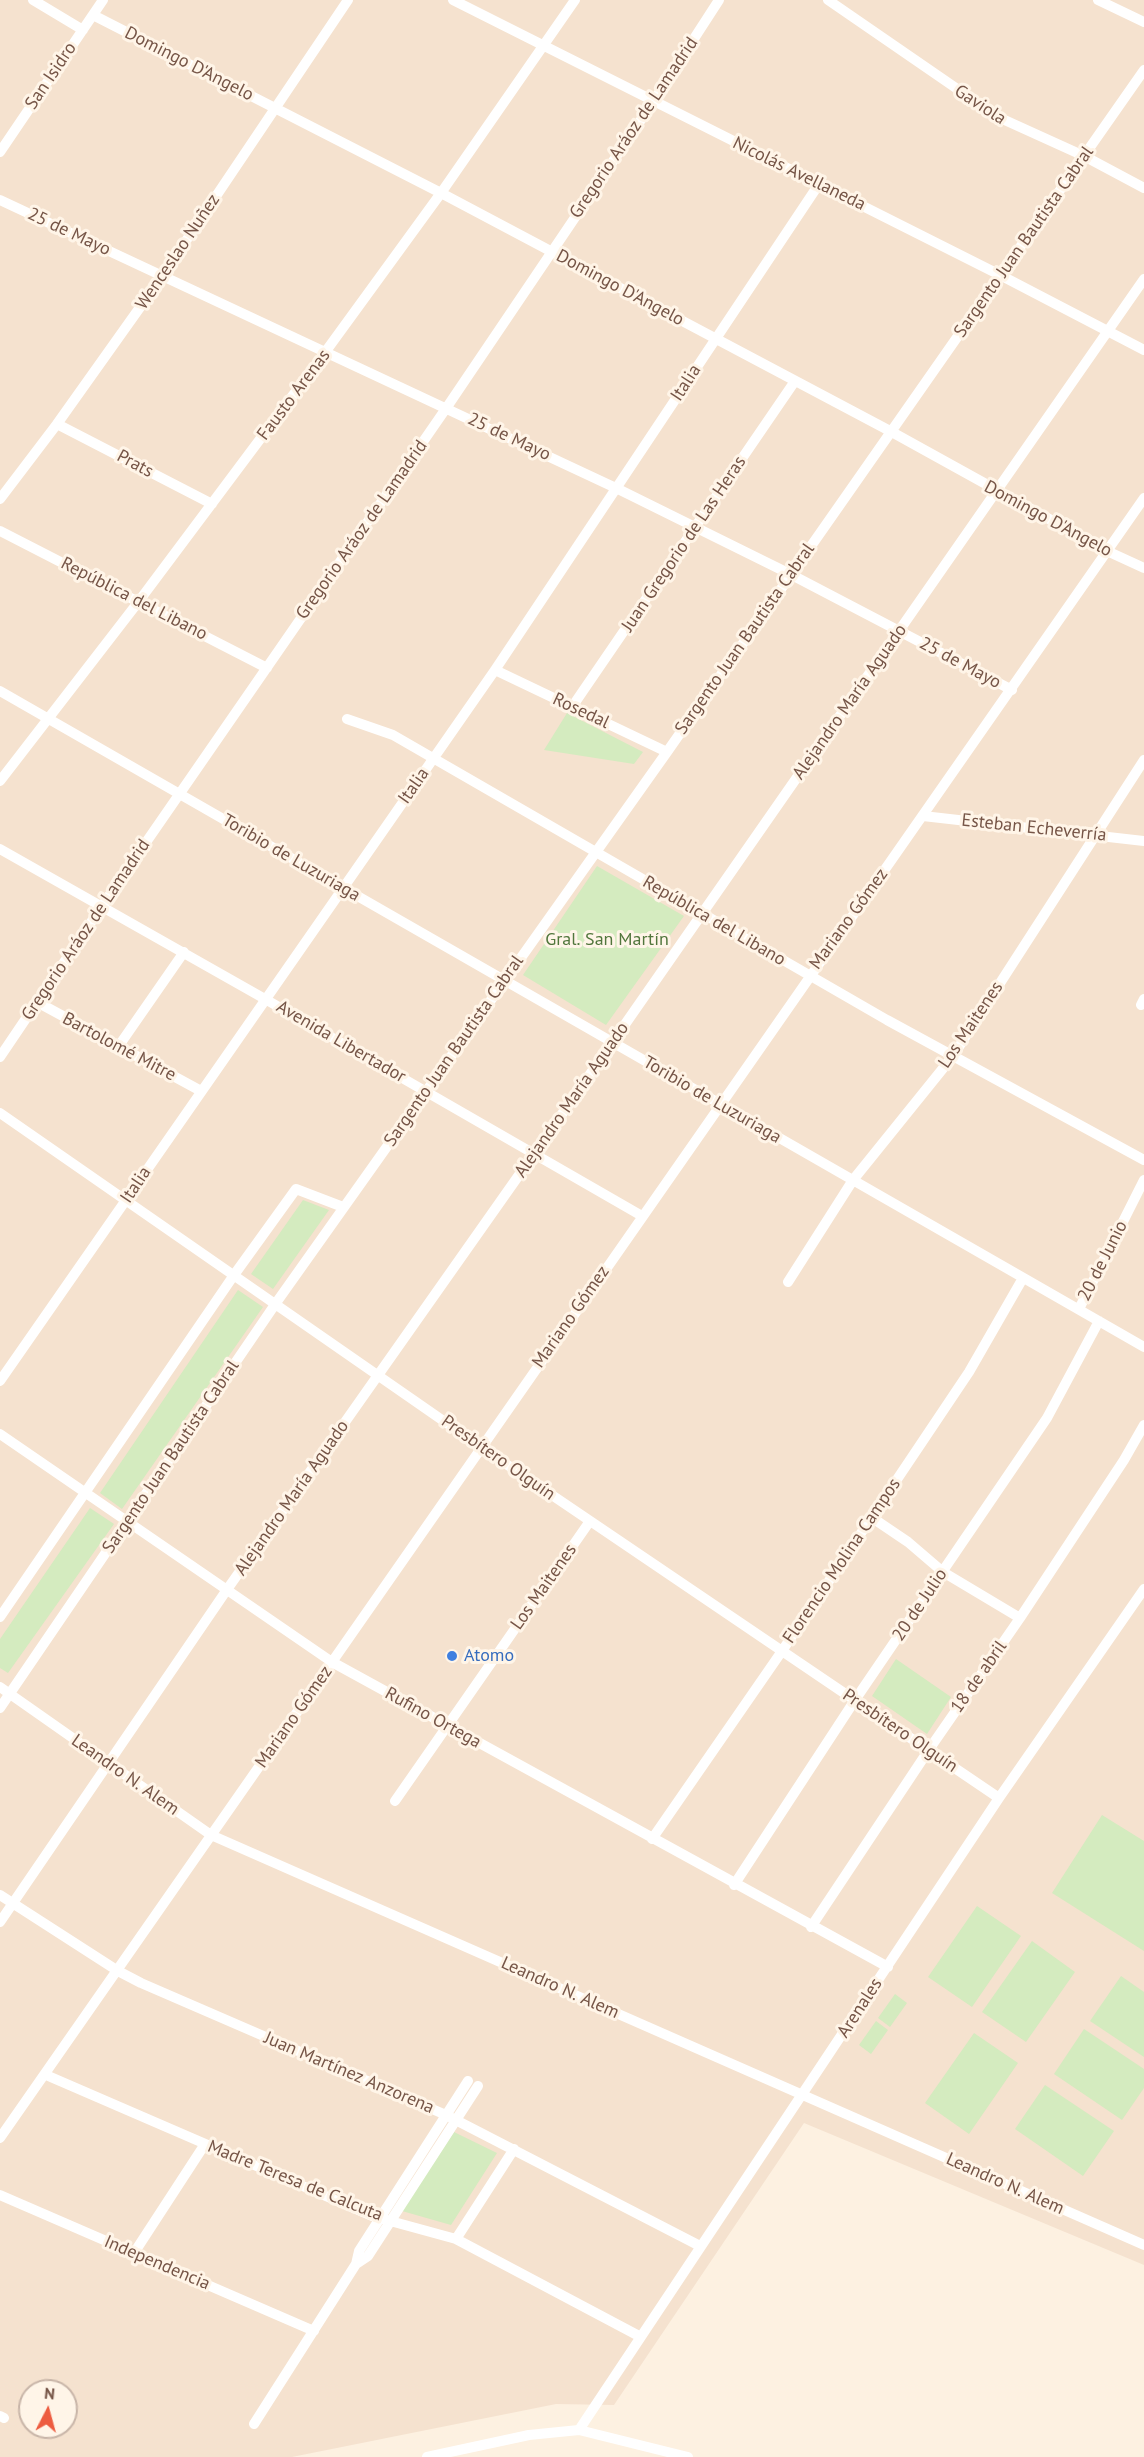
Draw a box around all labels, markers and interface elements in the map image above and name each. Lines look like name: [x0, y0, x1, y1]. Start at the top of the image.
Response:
street label: Domingo D'Angelo: [121, 22, 257, 106]
street label: Gregorio Aráoz de Lamadrid: [565, 33, 703, 223]
street label: San Isidro: [21, 38, 81, 114]
street label: Gaviola: [950, 80, 1010, 130]
street label: Nicolás Avellaneda: [729, 132, 869, 216]
street label: Sargento Juan Bautista Cabral: [950, 142, 1098, 342]
street label: Wenceslao Nuñez: [131, 190, 225, 314]
street label: 25 de Mayo: [24, 203, 114, 261]
street label: Domingo D'Angelo: [552, 245, 688, 331]
street label: Fausto Arenas: [253, 345, 335, 445]
street label: Italia: [666, 361, 706, 405]
street label: 25 de Mayo: [464, 408, 554, 466]
street label: Gregorio Aráoz de Lamadrid: [292, 436, 432, 624]
street label: Prats: [113, 446, 157, 482]
street label: Juan Gregorio de Las Heras: [617, 452, 751, 636]
street label: Domingo D'Angelo: [980, 476, 1116, 562]
street label: Sargento Juan Bautista Cabral: [671, 539, 819, 739]
street label: República del Libano: [57, 553, 211, 645]
street label: Alejandro María Aguado: [788, 620, 912, 784]
street label: 25 de Mayo: [916, 633, 1004, 693]
street label: Rosedal: [549, 689, 613, 733]
street label: Italia: [394, 764, 434, 808]
street label: Toribio de Luzuriaga: [218, 810, 364, 906]
street label: Esteban Echeverría: [960, 810, 1108, 846]
street label: Gregorio Aráoz de Lamadrid: [17, 835, 155, 1025]
street label: Mariano Gómez: [805, 864, 893, 974]
street label: República del Libano: [639, 871, 789, 971]
park label: Gral. San Martín: [545, 929, 669, 951]
street label: Sargento Juan Bautista Cabral: [380, 951, 528, 1151]
street label: Los Maitenes: [934, 978, 1008, 1072]
street label: Avenida Libertador: [272, 996, 410, 1088]
street label: Bartolomé Mitre: [59, 1008, 179, 1086]
street label: Alejandro María Aguado: [510, 1018, 634, 1182]
street label: Toribio de Luzuriaga: [639, 1052, 785, 1148]
street label: Italia: [116, 1163, 156, 1207]
street label: 20 de Junio: [1074, 1217, 1132, 1305]
street label: Mariano Gómez: [528, 1262, 614, 1372]
street label: Sargento Juan Bautista Cabral: [98, 1356, 244, 1558]
street label: Presbítero Olguín: [437, 1411, 559, 1505]
street label: Alejandro María Aguado: [230, 1416, 354, 1580]
street label: Florencio Molina Campos: [779, 1474, 905, 1648]
street label: Los Maitenes: [507, 1540, 581, 1634]
street label: 20 de Julio: [888, 1565, 952, 1645]
street label: 18 de abril: [946, 1637, 1012, 1717]
place label: Atomo: [464, 1645, 514, 1667]
marker: Atomo: [445, 1649, 459, 1663]
street label: Mariano Gómez: [251, 1662, 337, 1772]
street label: Rufino Ortega: [381, 1683, 485, 1753]
street label: Presbítero Olguín: [838, 1685, 962, 1777]
street label: Leandro N. Alem: [67, 1730, 183, 1820]
street label: Leandro N. Alem: [498, 1952, 622, 2024]
street label: Arenales: [833, 1974, 887, 2042]
street label: Juan Martínez Anzorena: [261, 2027, 437, 2119]
street label: Madre Teresa de Calcuta: [204, 2136, 386, 2226]
street label: Leandro N. Alem: [943, 2148, 1067, 2220]
street label: Independencia: [101, 2231, 213, 2295]
north arrow: [18, 2379, 78, 2439]
text: N: [43, 2383, 56, 2404]

